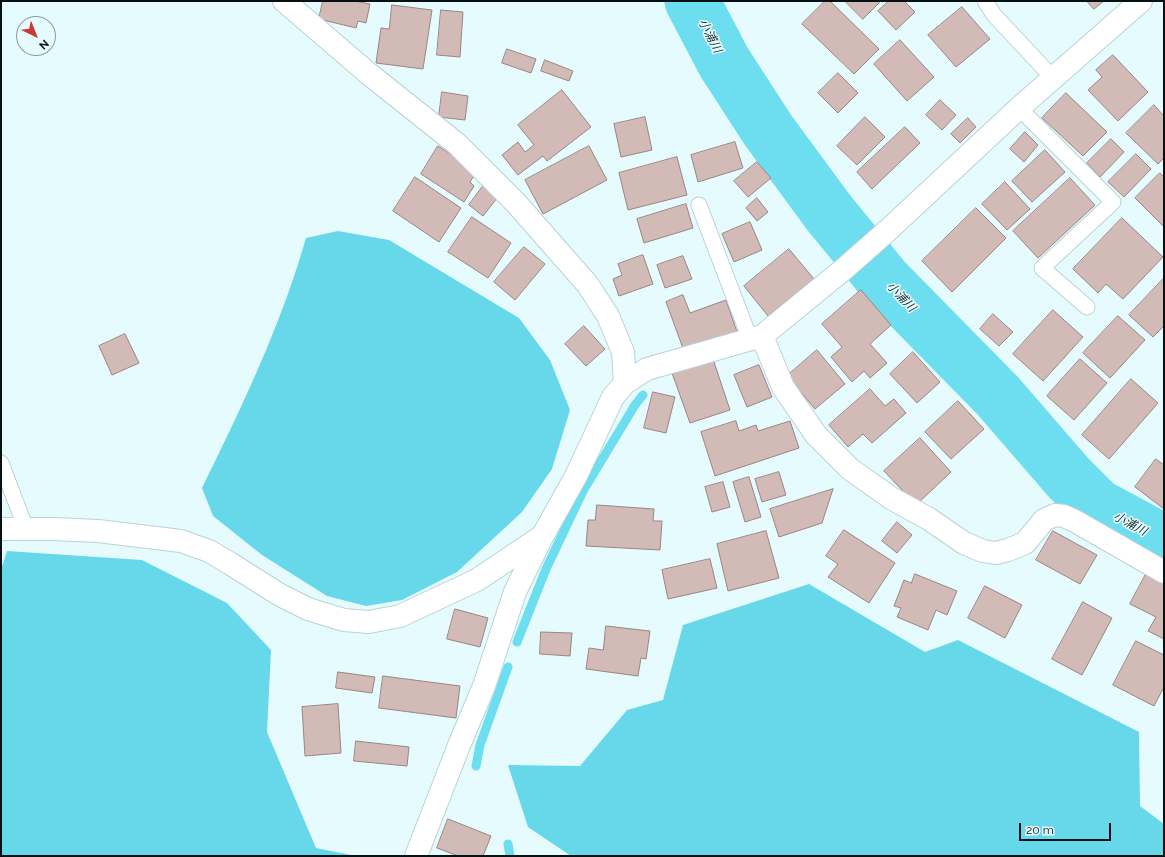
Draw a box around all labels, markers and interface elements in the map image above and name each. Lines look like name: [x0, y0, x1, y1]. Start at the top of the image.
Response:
north arrow: [16, 16, 56, 56]
water label: 小浦川: [695, 17, 725, 55]
text: N: [36, 37, 51, 52]
water label: 小浦川: [883, 279, 919, 315]
water label: 小浦川: [1111, 509, 1149, 539]
scale bar: [1021, 815, 1113, 841]
text: 20 m: [1026, 823, 1054, 837]

